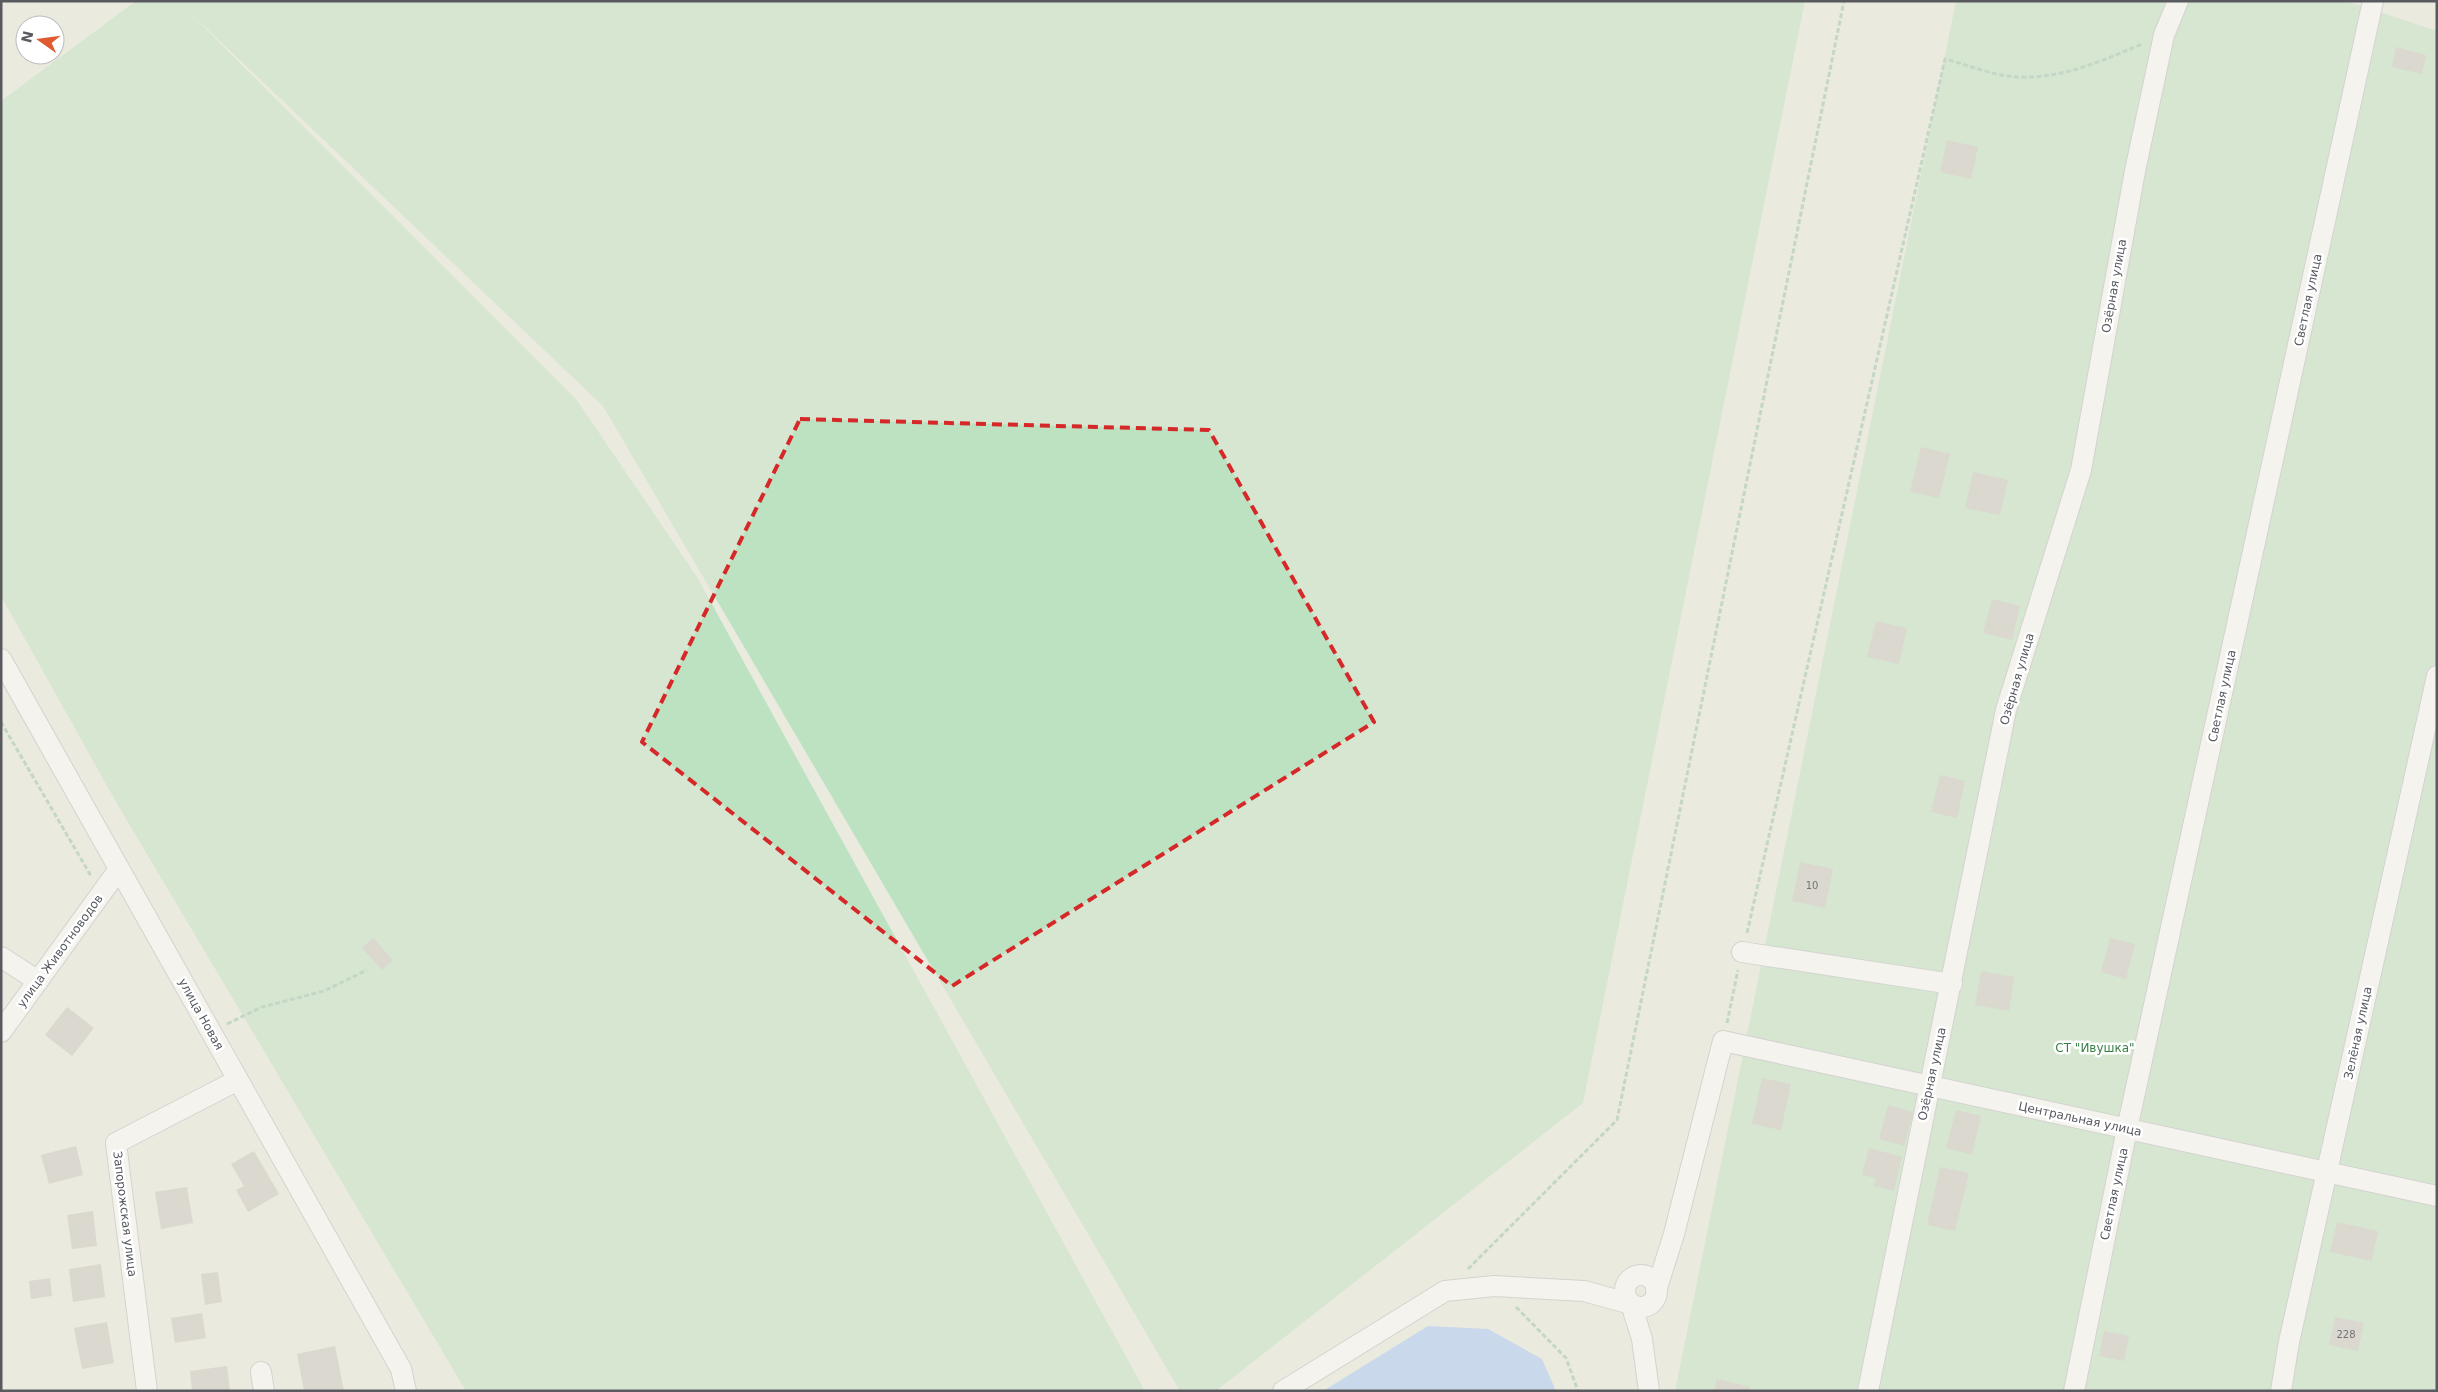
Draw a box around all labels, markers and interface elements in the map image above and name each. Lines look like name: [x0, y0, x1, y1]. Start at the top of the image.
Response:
north arrow: [15, 15, 65, 65]
text: N: [18, 29, 37, 44]
street label: Озёрная улица: [2099, 238, 2129, 334]
street label: Светлая улица: [2291, 253, 2325, 347]
street label: Озёрная улица: [1997, 631, 2037, 727]
street label: Светлая улица: [2205, 649, 2239, 743]
house number: 10: [1806, 880, 1818, 891]
street label: улица Животноводов: [14, 892, 106, 1010]
street label: улица Новая: [176, 976, 226, 1052]
street label: Зелёная улица: [2341, 985, 2375, 1081]
street label: Озёрная улица: [1915, 1026, 1949, 1122]
park label: СТ "Ивушка": [2055, 1041, 2135, 1055]
street label: Центральная улица: [2017, 1099, 2143, 1139]
street label: Светлая улица: [2097, 1147, 2131, 1241]
street label: Запорожская улица: [110, 1150, 140, 1278]
house number: 228: [2336, 1329, 2356, 1340]

